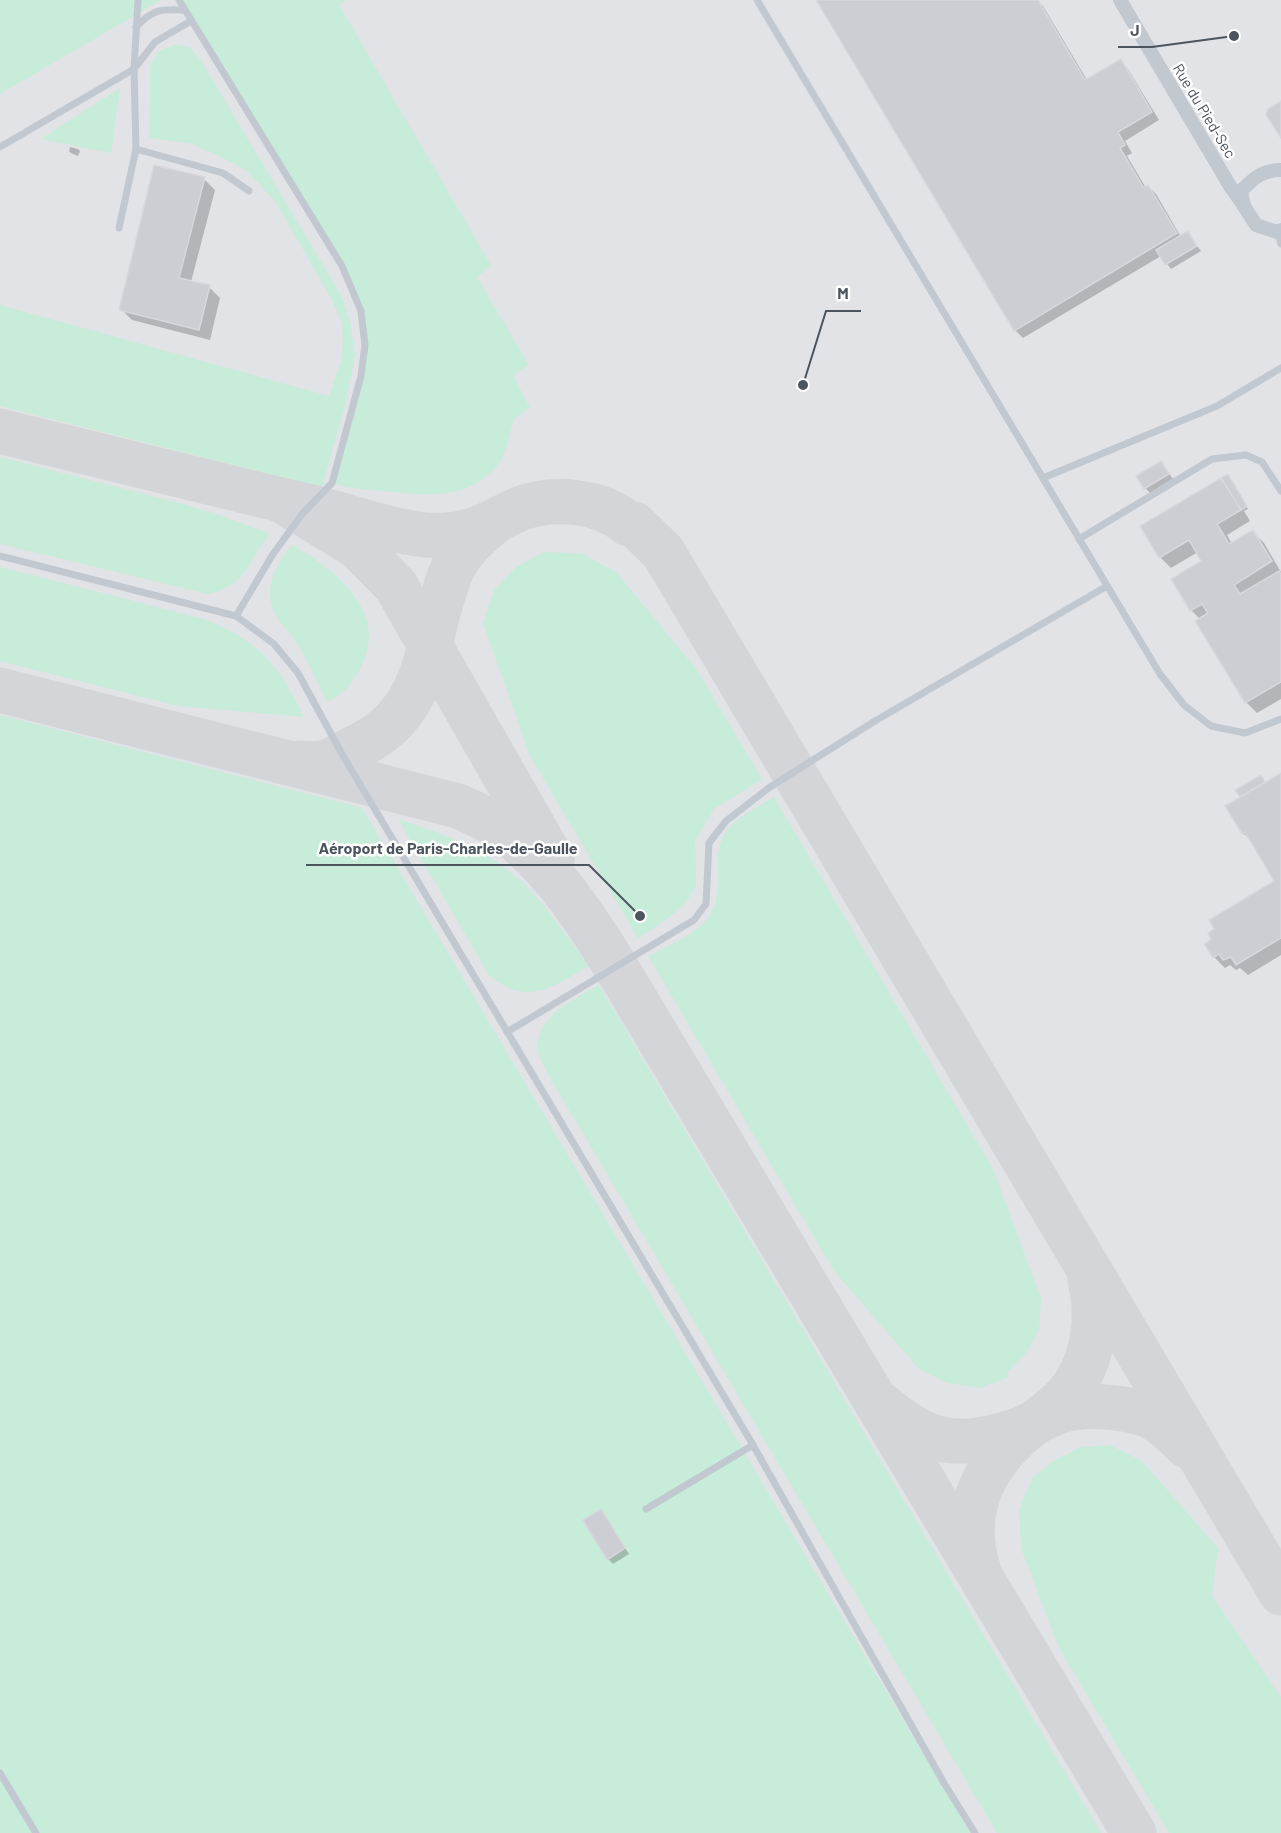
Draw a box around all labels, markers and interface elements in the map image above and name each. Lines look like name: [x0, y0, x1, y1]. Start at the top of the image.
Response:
callout: J: [1118, 13, 1152, 47]
text: J: [1130, 20, 1140, 39]
street label: Rue du Pied-Sec: [1170, 60, 1240, 161]
callout: M: [826, 277, 861, 311]
text: M: [837, 283, 849, 302]
callout: Aéroport de Paris-Charles-de-Gaulle: [306, 831, 589, 865]
text: Aéroport de Paris-Charles-de-Gaulle: [318, 838, 578, 857]

